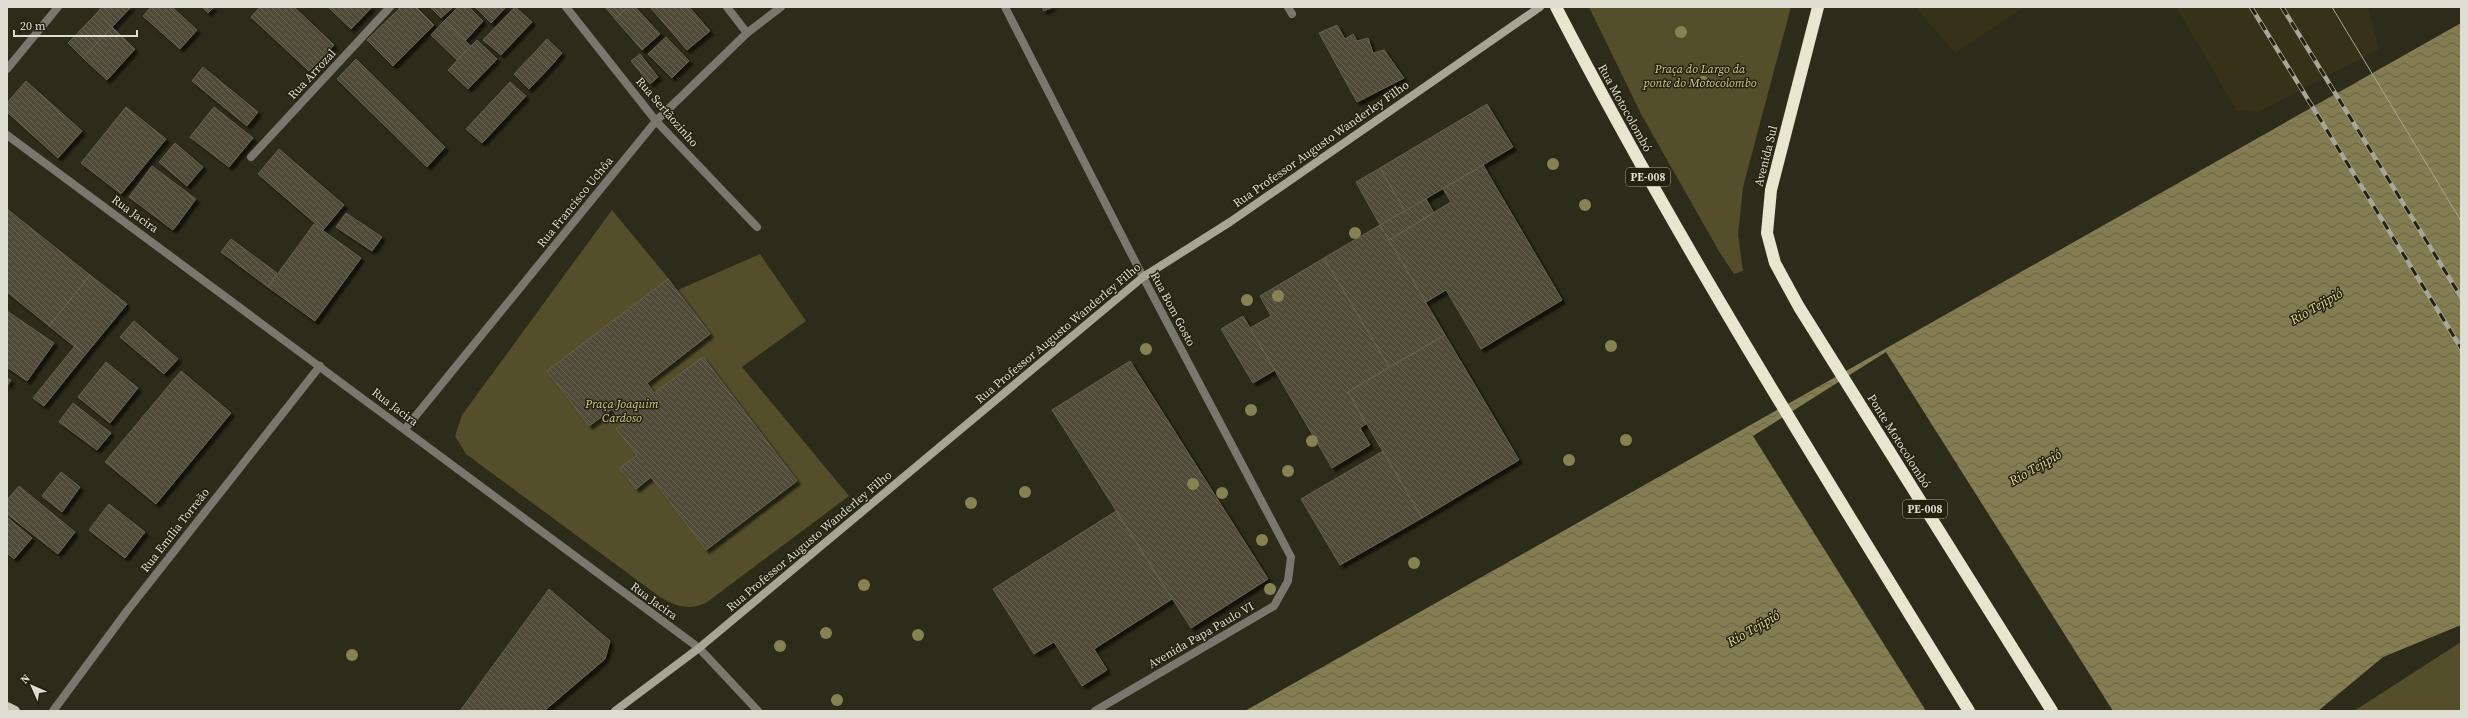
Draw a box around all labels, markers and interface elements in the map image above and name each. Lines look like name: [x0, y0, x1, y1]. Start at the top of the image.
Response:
scale bar: [14, 12, 137, 38]
text: 20 m: [20, 18, 46, 34]
street label: Rua Arrozal: [285, 45, 340, 103]
street label: Rua Motocolombó: [1594, 61, 1656, 155]
park label: Praça do Largo da ponte do Motocolombo: [1642, 61, 1757, 91]
street label: Rua Sertãozinho: [632, 74, 702, 151]
street label: Rua Professor Augusto Wanderley Filho: [1230, 77, 1412, 211]
street label: Avenida Sul: [1751, 123, 1781, 188]
street label: Rua Francisco Uchôa: [533, 153, 617, 251]
road number: PE-008: [1626, 168, 1670, 186]
street label: Rua Jacira: [108, 192, 162, 237]
street label: Rua Professor Augusto Wanderley Filho: [972, 259, 1144, 407]
street label: Rua Bom Gosto: [1147, 269, 1199, 349]
water label: Rio Tejipió: [2286, 285, 2346, 329]
street label: Rua Jacira: [368, 384, 422, 430]
street label: Ponte Motocolombó: [1864, 391, 1935, 491]
park label: Praça Joaquim Cardoso: [584, 396, 659, 426]
water label: Rio Tejipió: [2005, 446, 2065, 490]
street label: Rua Professor Augusto Wanderley Filho: [723, 467, 895, 615]
street label: Rua Emília Torreão: [137, 484, 213, 575]
road number: PE-008: [1903, 500, 1947, 518]
street label: Rua Jacira: [627, 579, 681, 624]
street label: Avenida Papa Paulo VI: [1145, 598, 1257, 672]
water label: Rio Tejipió: [1723, 607, 1783, 651]
north arrow: [12, 666, 52, 706]
text: N: [17, 671, 33, 687]

